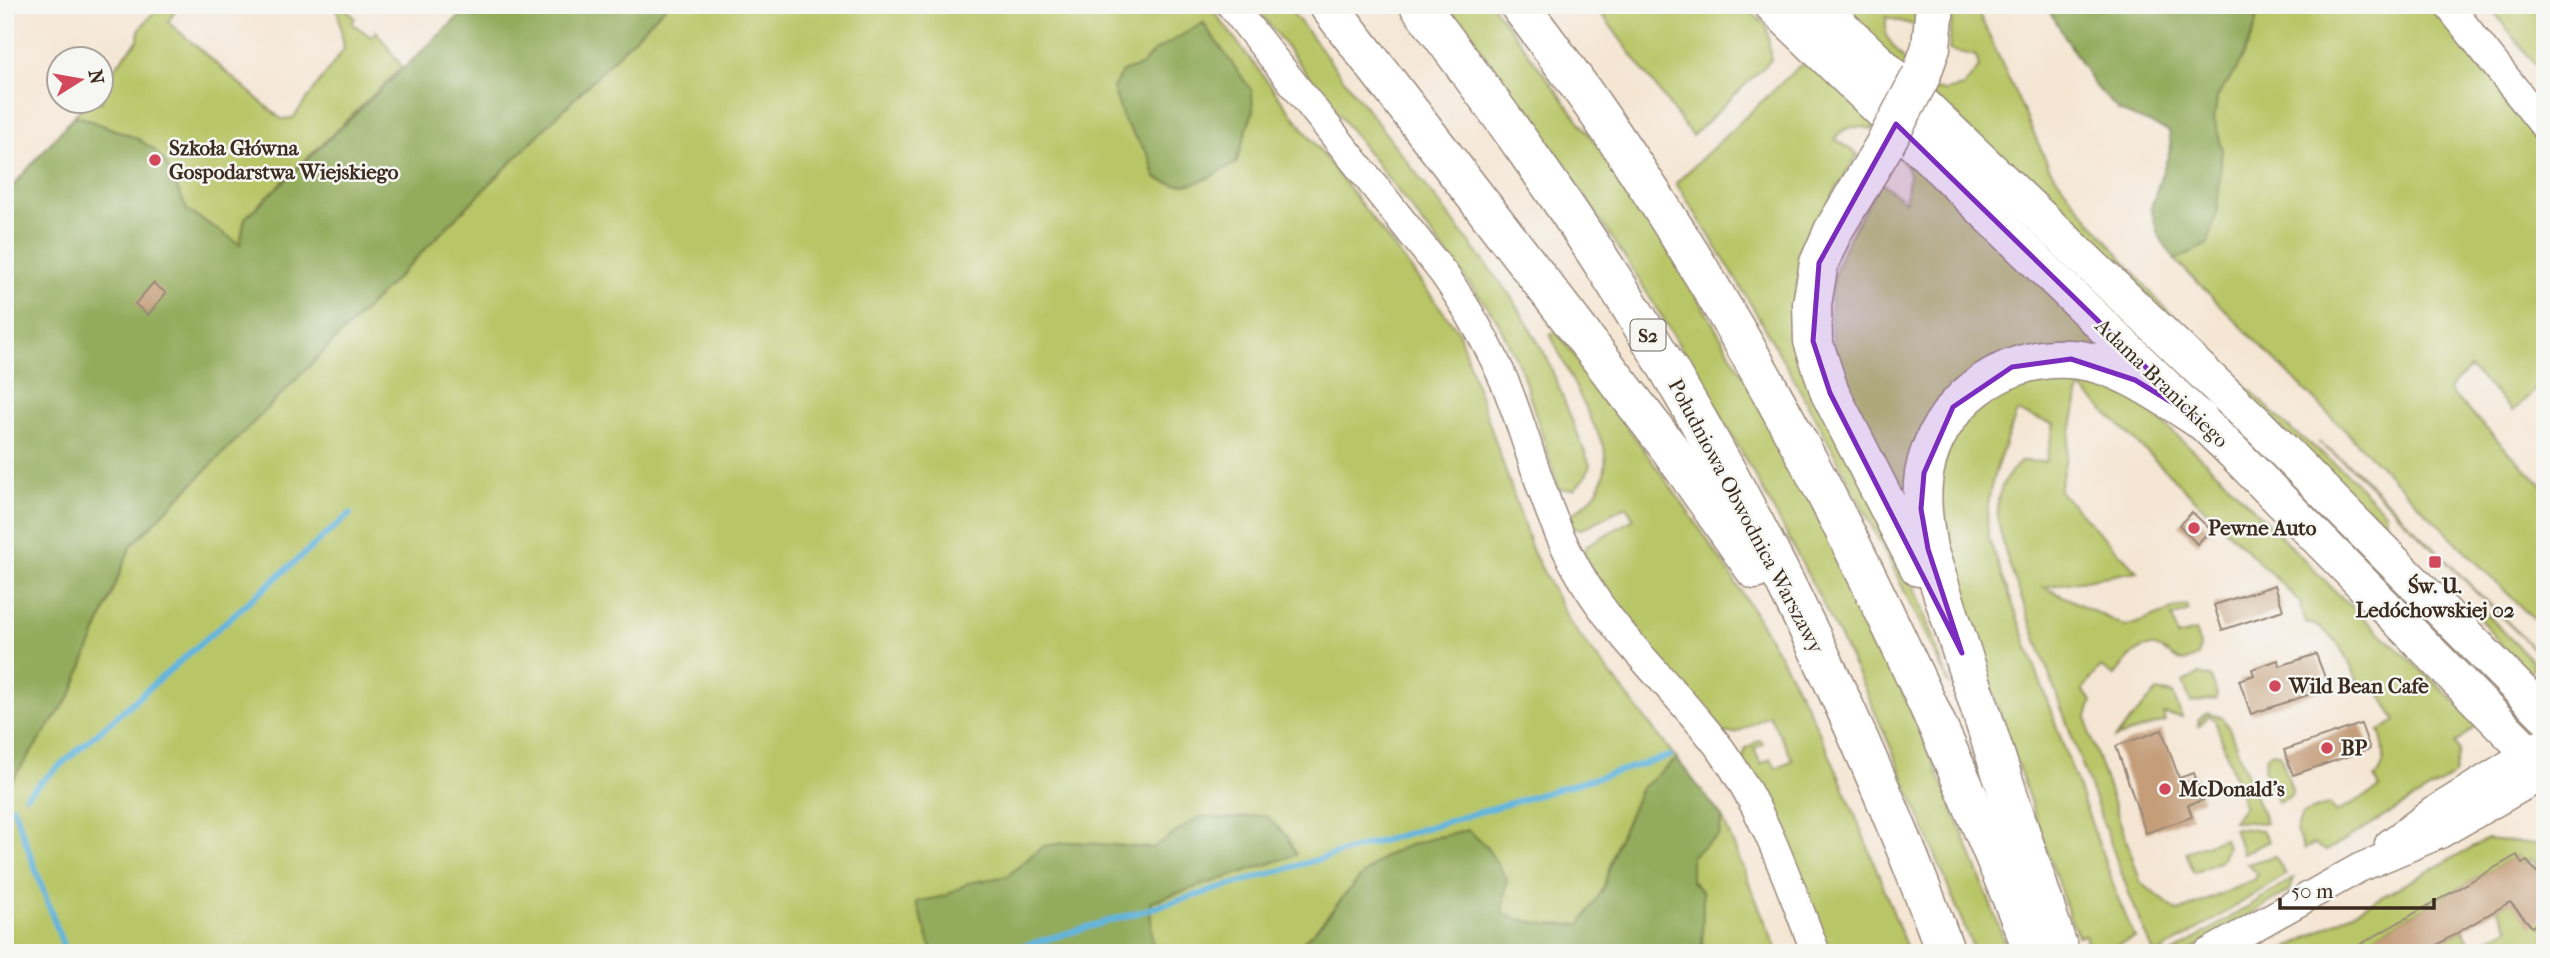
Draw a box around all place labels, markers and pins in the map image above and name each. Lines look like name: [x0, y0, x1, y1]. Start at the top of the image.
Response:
place label: Szkoła Główna Gospodarstwa Wiejskiego: [169, 136, 399, 184]
marker: Szkoła Główna Gospodarstwa Wiejskiego: [147, 152, 163, 168]
place label: Pewne Auto: [2208, 516, 2317, 540]
marker: Pewne Auto: [2186, 520, 2202, 536]
marker: Św. U. Ledóchowskiej 02: [2427, 554, 2443, 570]
place label: Św. U. Ledóchowskiej 02: [2355, 573, 2515, 622]
place label: Wild Bean Cafe: [2288, 674, 2429, 698]
marker: Wild Bean Cafe: [2267, 678, 2283, 694]
place label: BP: [2341, 736, 2368, 760]
marker: BP: [2319, 740, 2335, 756]
place label: McDonald's: [2178, 777, 2285, 801]
marker: McDonald's: [2157, 781, 2173, 797]

